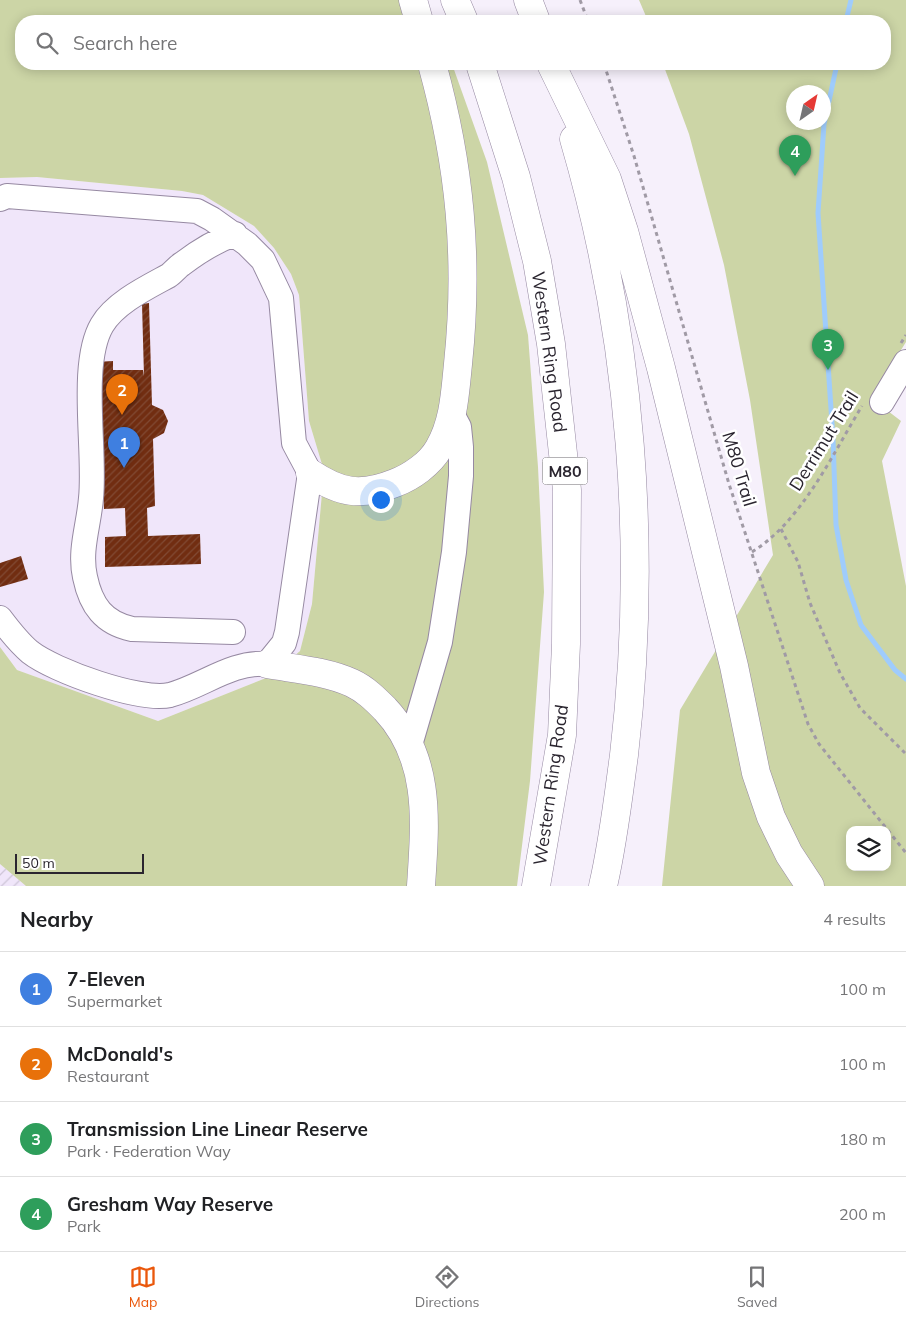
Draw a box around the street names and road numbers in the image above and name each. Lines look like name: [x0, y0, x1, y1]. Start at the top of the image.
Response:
street label: Western Ring Road: [527, 270, 572, 434]
street label: Derrimut Trail: [784, 387, 863, 495]
street label: M80 Trail: [717, 429, 762, 509]
road number: M80: [542, 458, 588, 484]
street label: Western Ring Road: [528, 703, 573, 867]

